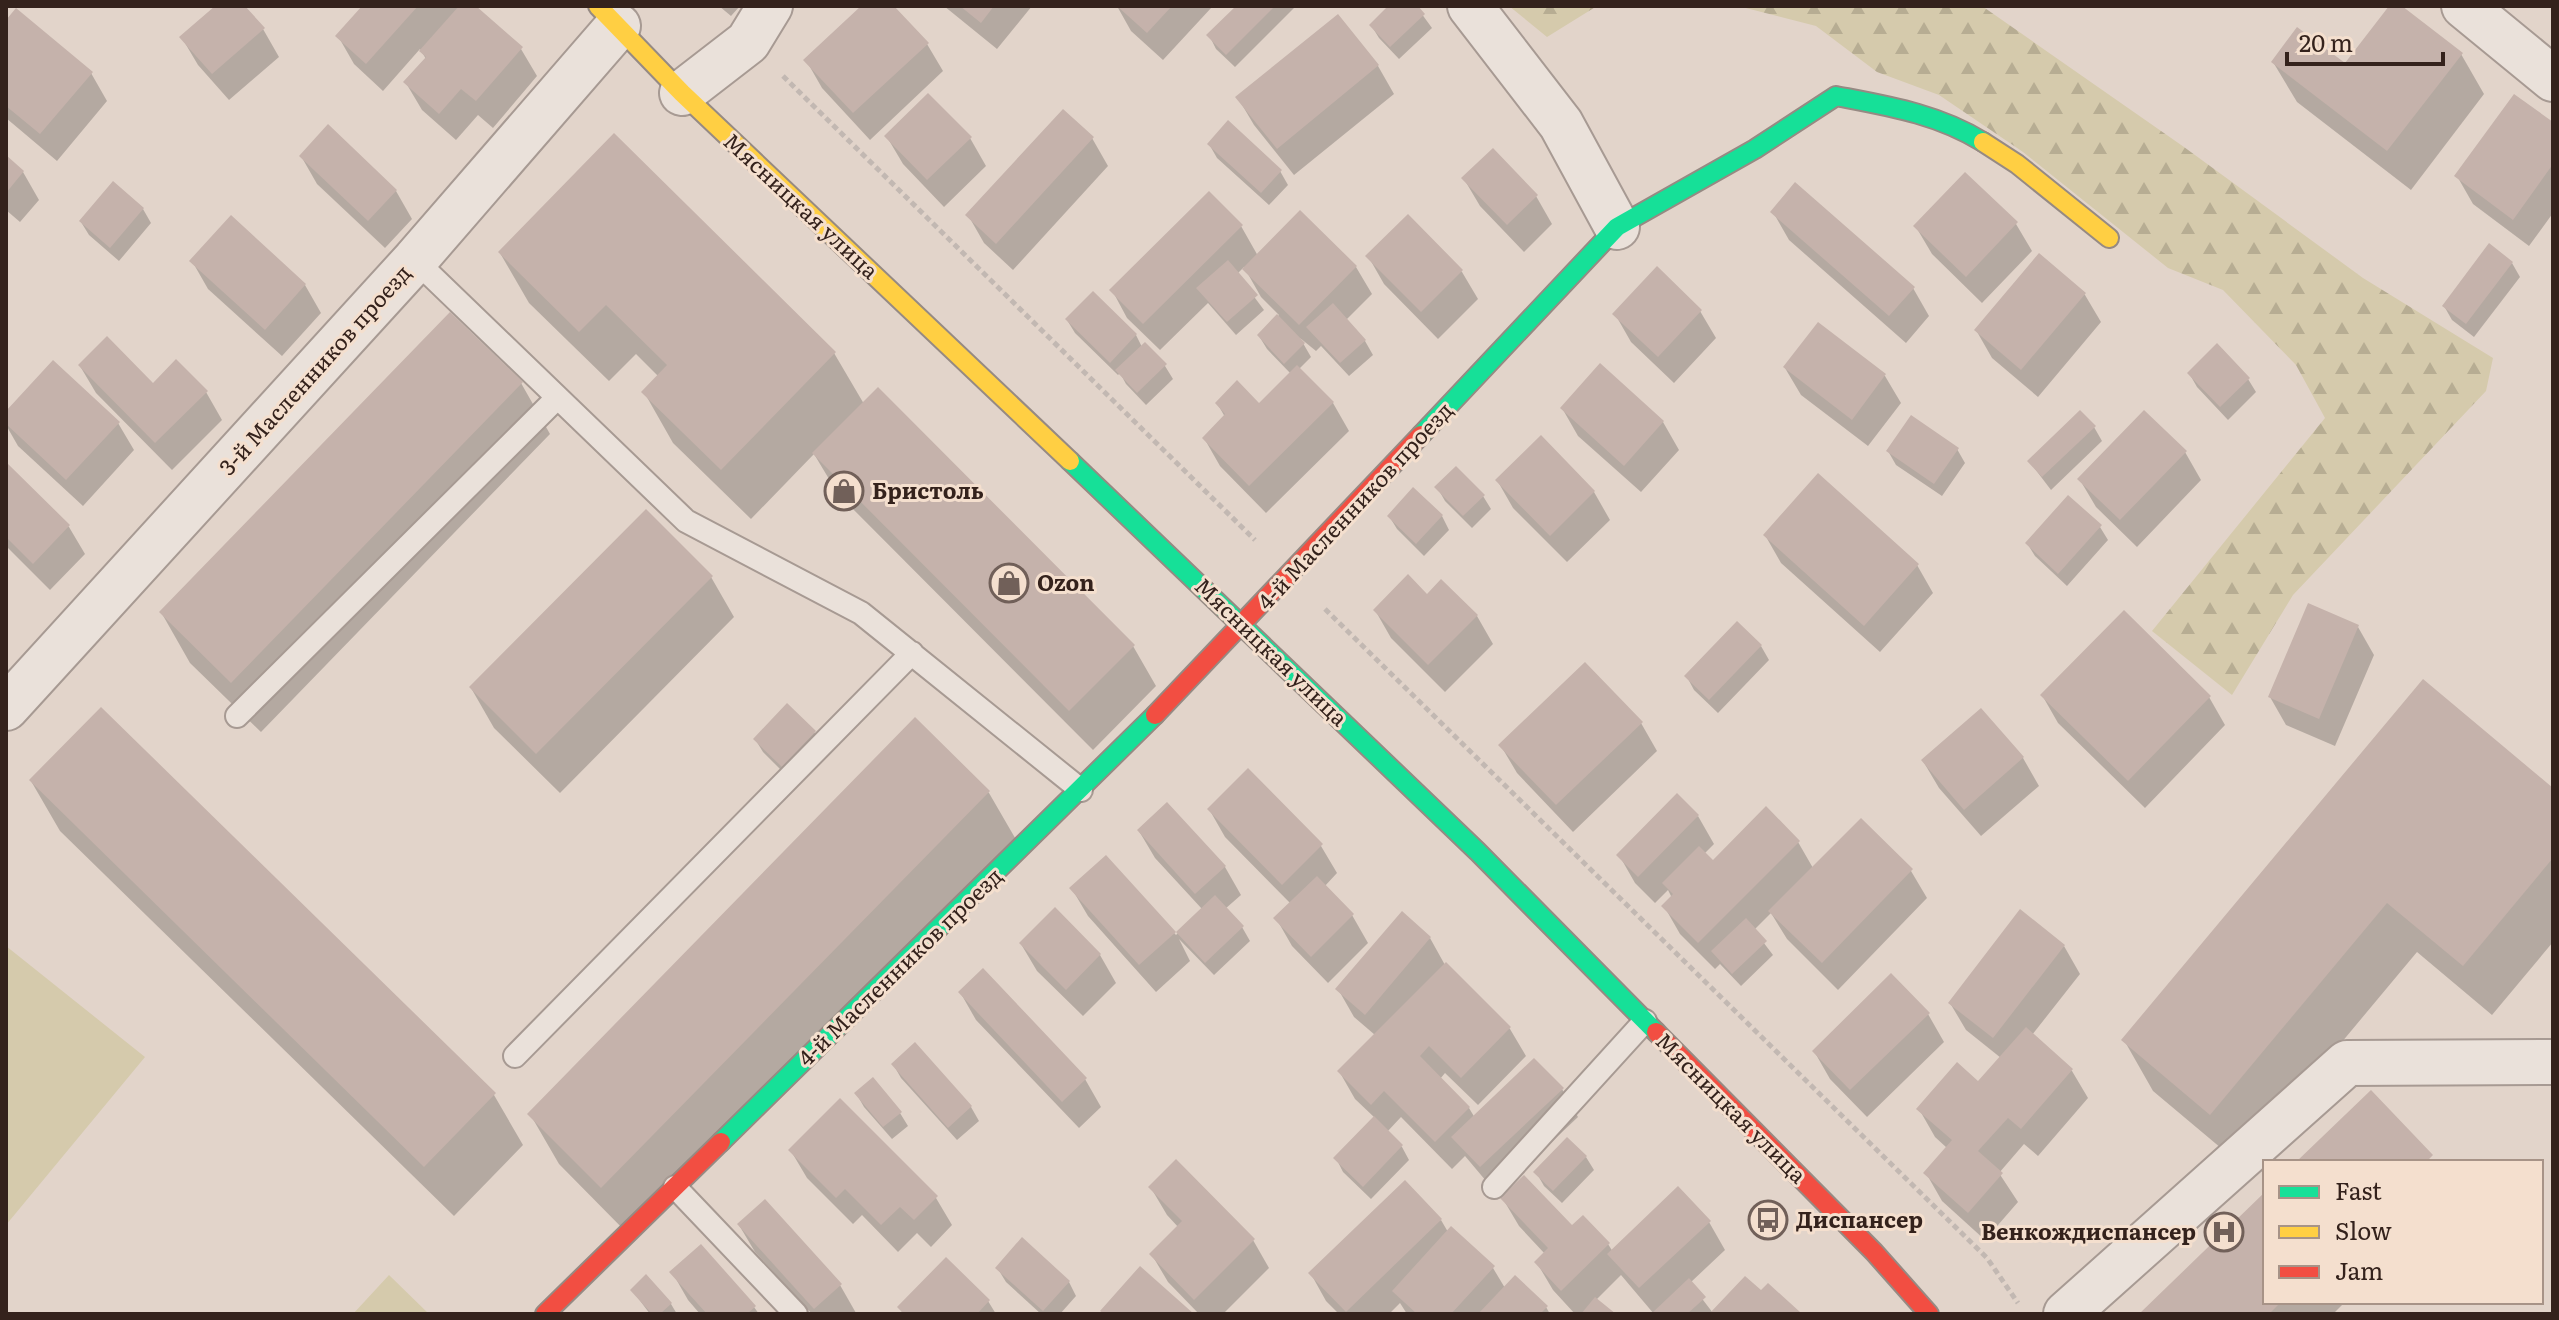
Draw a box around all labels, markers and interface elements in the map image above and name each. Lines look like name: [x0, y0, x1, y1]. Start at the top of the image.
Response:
scale bar: [2287, 16, 2443, 66]
text: 20 m: [2299, 24, 2353, 59]
street label: Мясницкая улица: [717, 124, 887, 286]
street label: 3-й Масленников проезд: [210, 256, 418, 482]
street label: 4-й Масленников проезд: [1249, 394, 1459, 616]
shop icon: Бристоль: [823, 470, 865, 512]
place label: Бристоль: [872, 473, 984, 506]
shop icon: Ozon: [988, 562, 1030, 604]
place label: Ozon: [1037, 565, 1094, 598]
street label: Мясницкая улица: [1188, 569, 1356, 733]
street label: 4-й Масленников проезд: [789, 859, 1009, 1073]
street label: Мясницкая улица: [1649, 1024, 1815, 1190]
legend: [2263, 1160, 2543, 1304]
text: Fast: [2335, 1172, 2382, 1207]
bus stop icon: Диспансер: [1747, 1199, 1789, 1241]
place label: Диспансер: [1796, 1202, 1923, 1235]
hospital icon: Венкождиспансер: [2203, 1211, 2245, 1253]
text: Slow: [2335, 1212, 2392, 1247]
place label: Венкождиспансер: [1981, 1214, 2196, 1247]
text: Jam: [2335, 1252, 2383, 1287]

